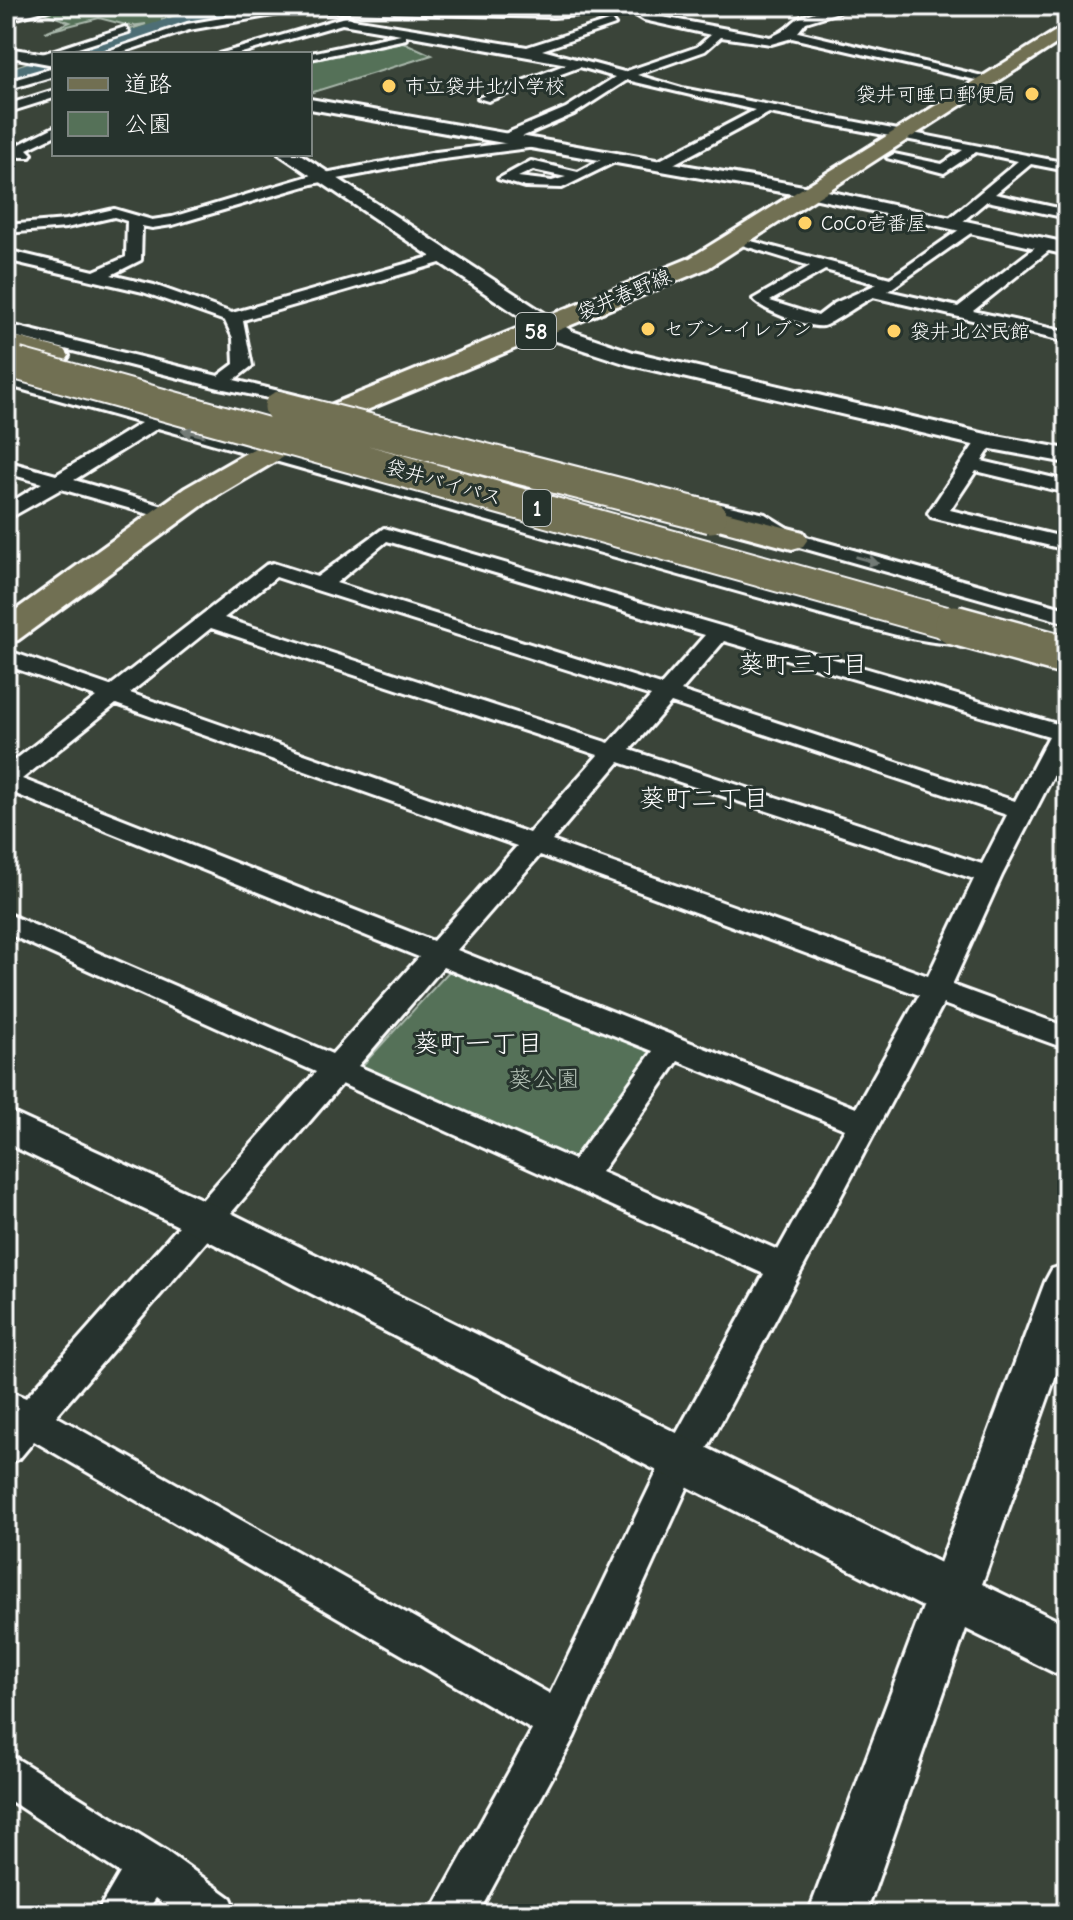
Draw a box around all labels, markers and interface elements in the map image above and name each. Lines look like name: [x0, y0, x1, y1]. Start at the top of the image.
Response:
legend: [52, 52, 312, 156]
text: 道路: [124, 70, 172, 98]
place label: 市立袋井北小学校: [405, 75, 565, 98]
marker: 市立袋井北小学校: [380, 77, 398, 95]
place label: 袋井可睡口郵便局: [856, 83, 1016, 106]
marker: 袋井可睡口郵便局: [1023, 85, 1041, 103]
text: 公園: [124, 110, 172, 138]
place label: CoCo壱番屋: [821, 212, 927, 235]
marker: CoCo壱番屋: [796, 214, 814, 232]
street label: 袋井春野線: [574, 264, 675, 325]
road number: 58: [516, 313, 556, 349]
place label: セブン-イレブン: [664, 318, 812, 341]
marker: セブン-イレブン: [639, 320, 657, 338]
place label: 袋井北公民館: [910, 320, 1030, 343]
marker: 袋井北公民館: [885, 322, 903, 340]
one-way arrow: [181, 427, 206, 439]
street label: 袋井バイパス: [383, 455, 505, 510]
road number: 1: [523, 490, 551, 526]
one-way arrow: [856, 554, 880, 567]
district label: 葵町三丁目: [738, 650, 868, 680]
district label: 葵町二丁目: [639, 784, 769, 814]
district label: 葵町一丁目: [413, 1029, 543, 1059]
park label: 葵公園: [508, 1065, 580, 1093]

